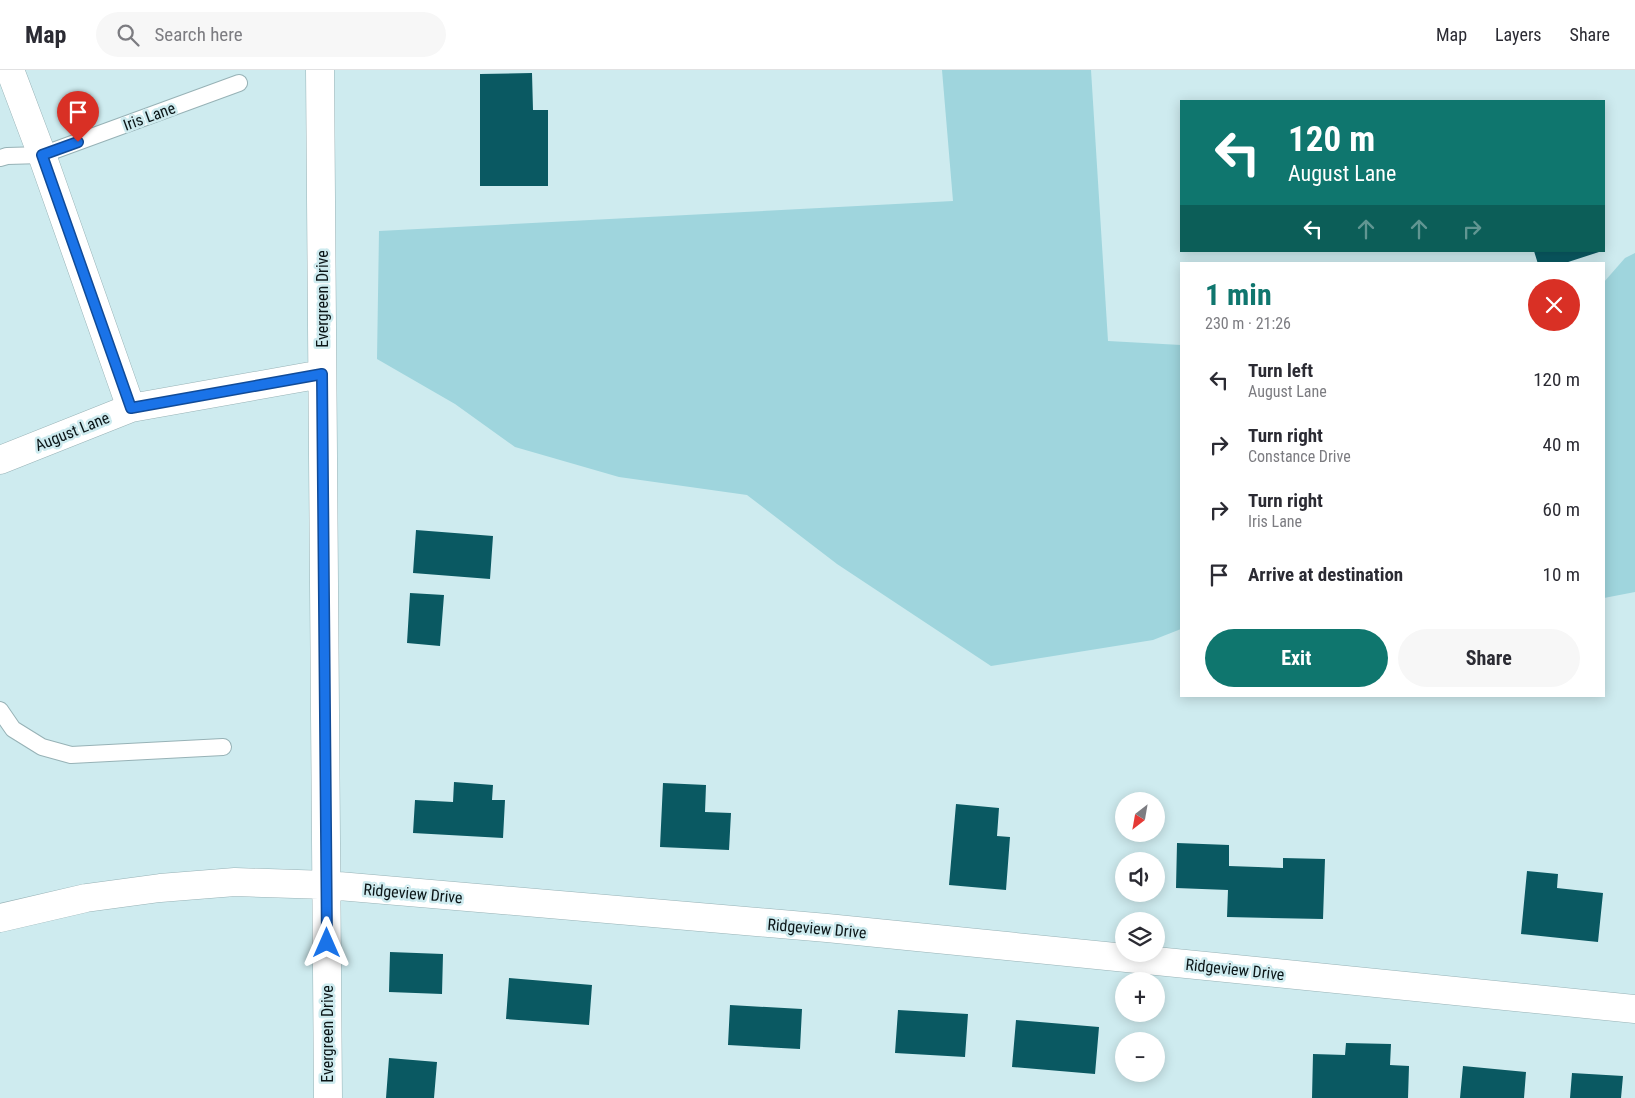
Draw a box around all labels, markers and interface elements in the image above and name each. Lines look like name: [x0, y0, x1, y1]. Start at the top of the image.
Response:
search box: [96, 12, 446, 57]
text: Map: [25, 21, 66, 49]
icon: search: [114, 21, 142, 49]
text: Search here: [154, 23, 243, 46]
text: Map: [1436, 24, 1467, 45]
text: Layers: [1495, 24, 1542, 45]
text: Share: [1570, 24, 1610, 45]
pin: [57, 91, 99, 142]
icon: arrive: [64, 98, 92, 126]
street label: Iris Lane: [121, 98, 178, 135]
text: 120 m: [1288, 119, 1375, 160]
icon: left: [1205, 120, 1270, 185]
text: August Lane: [1288, 161, 1396, 186]
icon: left: [1299, 215, 1327, 243]
icon: ahead: [1352, 215, 1380, 243]
icon: ahead: [1405, 215, 1433, 243]
icon: right: [1458, 215, 1486, 243]
street label: Evergreen Drive: [313, 250, 332, 348]
text: 1 min: [1205, 277, 1272, 312]
button: close: [1528, 279, 1580, 331]
text: 230 m · 21:26: [1205, 314, 1291, 333]
text: Turn left: [1248, 359, 1313, 382]
icon: left: [1205, 366, 1233, 394]
text: 120 m: [1533, 368, 1580, 391]
text: August Lane: [1248, 382, 1327, 401]
street label: August Lane: [32, 408, 112, 455]
text: Turn right: [1248, 424, 1323, 447]
icon: right: [1205, 431, 1233, 459]
text: 40 m: [1543, 433, 1580, 456]
text: Constance Drive: [1248, 447, 1351, 466]
text: Turn right: [1248, 489, 1323, 512]
icon: right: [1205, 496, 1233, 524]
text: 60 m: [1543, 498, 1580, 521]
text: Iris Lane: [1248, 512, 1302, 531]
icon: arrive: [1205, 561, 1233, 589]
text: Arrive at destination: [1248, 563, 1403, 586]
text: 10 m: [1543, 563, 1580, 586]
button: Exit: [1205, 629, 1388, 687]
button: Share: [1398, 629, 1580, 687]
north arrow: [1115, 792, 1165, 842]
map controls: [1115, 792, 1165, 1082]
button: sound: [1115, 852, 1165, 902]
street label: Ridgeview Drive: [363, 880, 463, 907]
button: layers: [1115, 912, 1165, 962]
street label: Ridgeview Drive: [767, 915, 867, 942]
position arrow: [300, 916, 352, 968]
street label: Ridgeview Drive: [1185, 955, 1285, 984]
button: +: [1115, 972, 1165, 1022]
street label: Evergreen Drive: [318, 985, 337, 1083]
button: −: [1115, 1032, 1165, 1082]

